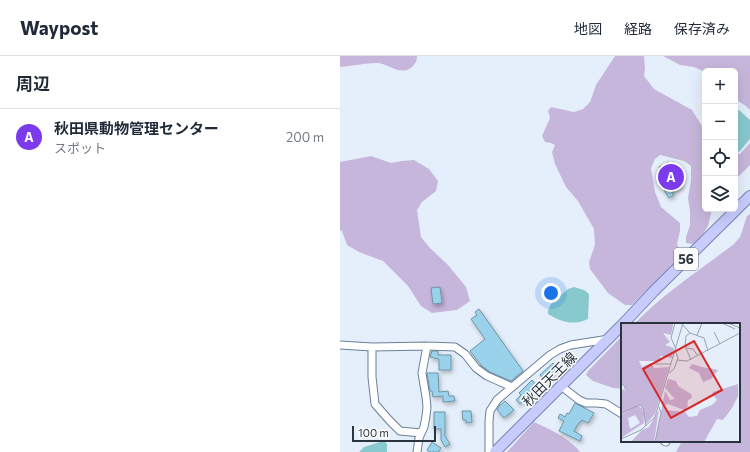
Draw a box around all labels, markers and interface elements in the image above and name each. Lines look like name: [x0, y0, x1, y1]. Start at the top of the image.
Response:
text: Waypost: [20, 16, 98, 39]
text: 地図: [574, 20, 602, 37]
text: 経路: [624, 20, 652, 37]
text: 保存済み: [674, 20, 730, 37]
map controls: [702, 68, 738, 212]
button: +: [702, 68, 738, 104]
text: 周辺: [16, 73, 50, 94]
button: −: [702, 104, 738, 140]
text: 秋田県動物管理センター: [54, 119, 219, 137]
text: A: [24, 129, 34, 145]
text: 200 m: [286, 129, 324, 145]
text: スポット: [54, 140, 106, 156]
button: locate: [702, 140, 738, 176]
pin: A: [658, 162, 684, 192]
button: layers: [702, 176, 738, 212]
road number: 56: [674, 248, 698, 270]
your location: [541, 283, 561, 303]
inset map: [621, 323, 740, 442]
street label: 秋田天王線: [518, 348, 580, 410]
scale bar: [352, 424, 436, 443]
text: 100 m: [358, 426, 389, 439]

